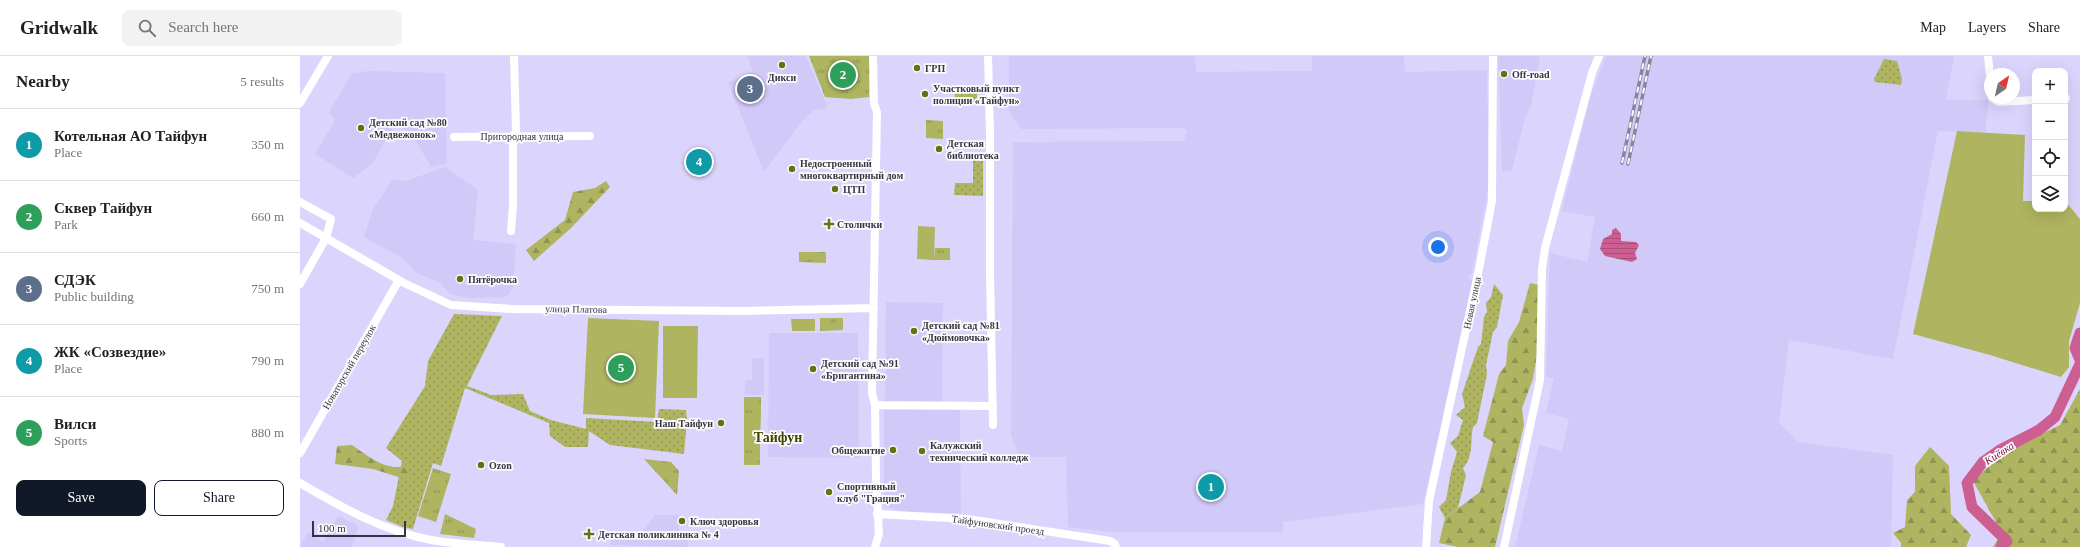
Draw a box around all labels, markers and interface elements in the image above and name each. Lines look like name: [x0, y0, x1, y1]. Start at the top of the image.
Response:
search box: [122, 10, 402, 46]
text: Gridwalk: [20, 17, 98, 38]
icon: search: [136, 17, 158, 39]
text: Search here: [168, 19, 239, 35]
text: Map: [1920, 20, 1946, 35]
text: Layers: [1968, 20, 2006, 35]
text: Share: [2028, 20, 2060, 35]
marker: Дикси: [777, 60, 787, 70]
pin: 2: [830, 60, 856, 90]
marker: ГРП: [912, 63, 922, 73]
place label: ГРП: [925, 63, 945, 74]
north arrow: [1984, 68, 2020, 104]
map controls: [2032, 68, 2068, 212]
button: +: [2032, 68, 2068, 104]
marker: Off-road: [1499, 69, 1509, 79]
place label: Off-road: [1512, 69, 1550, 80]
text: Nearby: [16, 72, 70, 91]
place label: Дикси: [768, 72, 796, 83]
text: 5 results: [240, 74, 284, 89]
pin: 3: [737, 74, 763, 104]
place label: Участковый пункт полиции «Тайфун»: [933, 83, 1019, 106]
marker: Участковый пункт полиции «Тайфун»: [920, 89, 930, 99]
button: −: [2032, 104, 2068, 140]
place label: Детский сад №80 «Медвежонок»: [369, 117, 447, 140]
marker: Детский сад №80 «Медвежонок»: [356, 123, 366, 133]
text: Котельная АО Тайфун: [54, 128, 207, 144]
street label: Пригородная улица: [481, 131, 564, 142]
text: 1: [26, 137, 32, 152]
text: 350 m: [251, 137, 284, 152]
place label: Детская библиотека: [947, 138, 999, 161]
button: locate: [2032, 140, 2068, 176]
marker: Детская библиотека: [934, 144, 944, 154]
text: Place: [54, 145, 82, 160]
pin: 4: [686, 147, 712, 177]
place label: Недостроенный многоквартирный дом: [800, 158, 903, 181]
marker: Недостроенный многоквартирный дом: [787, 164, 797, 174]
button: layers: [2032, 176, 2068, 212]
marker: ЦТП: [830, 184, 840, 194]
place label: ЦТП: [843, 184, 865, 195]
text: Сквер Тайфун: [54, 200, 152, 216]
text: 2: [26, 209, 32, 224]
text: 660 m: [251, 209, 284, 224]
text: Park: [54, 217, 78, 232]
marker: Столички: [824, 219, 834, 229]
place label: Столички: [837, 219, 883, 230]
your location: [1428, 237, 1448, 257]
text: СДЭК: [54, 272, 96, 288]
marker: Пятёрочка: [455, 274, 465, 284]
place label: Пятёрочка: [468, 274, 517, 285]
street label: Новая улица: [1461, 275, 1483, 330]
text: 3: [26, 281, 32, 296]
text: 750 m: [251, 281, 284, 296]
text: Public building: [54, 289, 134, 304]
street label: улица Платова: [545, 303, 608, 315]
place label: Детский сад №81 «Дюймовочка»: [922, 320, 1000, 343]
street label: Новаторский переулок: [320, 323, 378, 411]
marker: Детский сад №81 «Дюймовочка»: [909, 326, 919, 336]
text: ЖК «Созвездие»: [54, 344, 166, 360]
text: 4: [26, 353, 32, 368]
text: 790 m: [251, 353, 284, 368]
pin: 5: [608, 353, 634, 383]
place label: Детский сад №91 «Бригантина»: [821, 358, 899, 381]
text: Place: [54, 361, 82, 376]
marker: Детский сад №91 «Бригантина»: [808, 364, 818, 374]
text: Вилси: [54, 416, 96, 432]
place label: Наш Тайфун: [655, 418, 713, 429]
marker: Наш Тайфун: [716, 418, 726, 428]
text: 5: [26, 425, 32, 440]
text: 880 m: [251, 425, 284, 440]
district label: Тайфун: [754, 430, 802, 445]
text: Sports: [54, 433, 87, 448]
water label: Киёвка: [1981, 439, 2016, 468]
place label: Калужский технический колледж: [930, 440, 1029, 463]
place label: Общежитие: [831, 445, 886, 456]
marker: Общежитие: [888, 445, 898, 455]
marker: Калужский технический колледж: [917, 446, 927, 456]
marker: Ozon: [476, 460, 486, 470]
place label: Ozon: [489, 460, 512, 471]
pin: 1: [1198, 472, 1224, 502]
button: Save: [16, 480, 146, 516]
button: Share: [154, 480, 284, 516]
place label: Спортивный клуб "Грация": [837, 481, 905, 504]
marker: Спортивный клуб "Грация": [824, 487, 834, 497]
street label: Тайфуновский проезд: [951, 513, 1045, 537]
marker: Ключ здоровья: [677, 516, 687, 526]
place label: Ключ здоровья: [690, 516, 759, 527]
scale bar: [312, 519, 406, 538]
text: 100 m: [318, 522, 346, 534]
marker: Детская поликлиника № 4: [583, 528, 595, 540]
place label: Детская поликлиника № 4: [598, 529, 719, 540]

